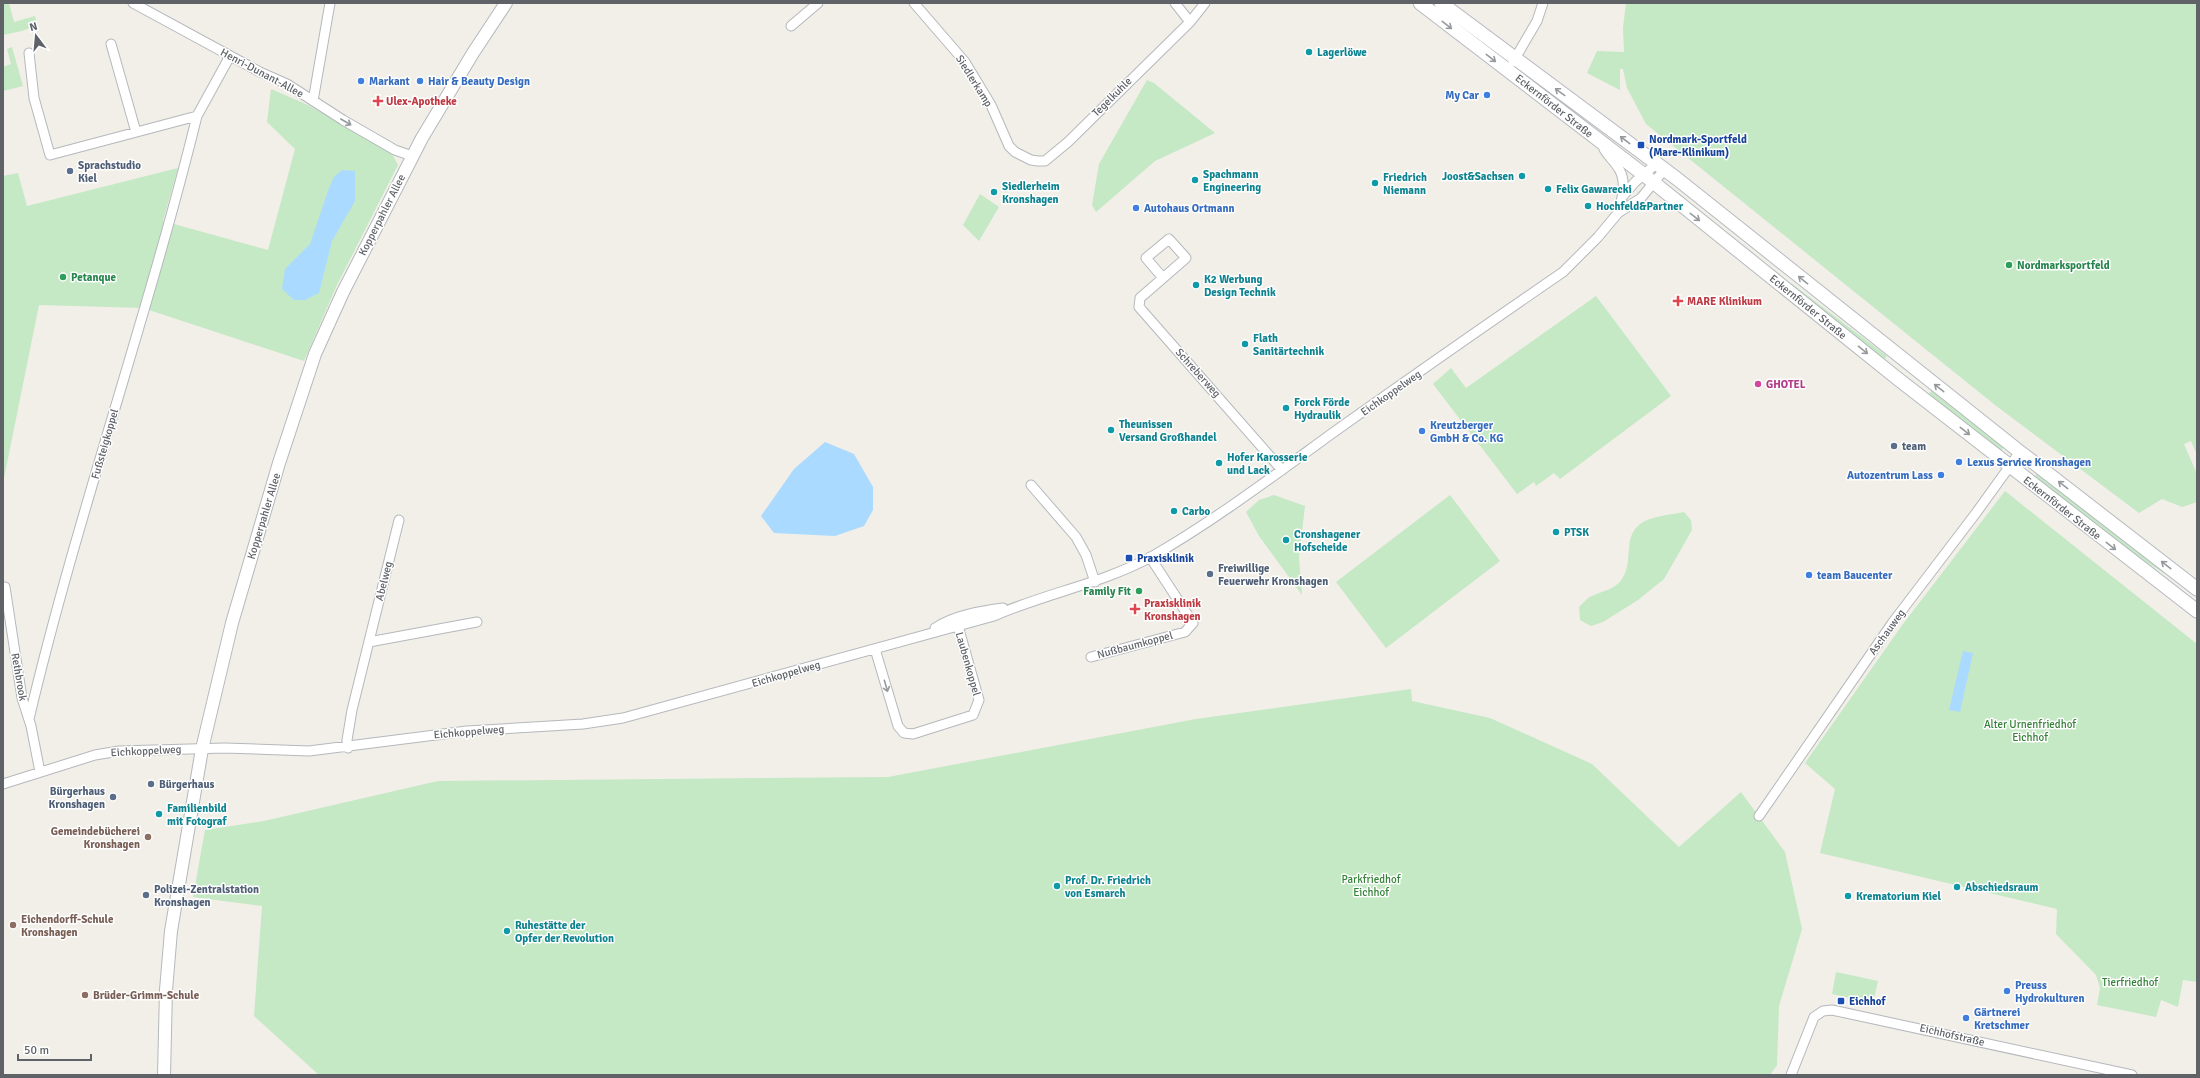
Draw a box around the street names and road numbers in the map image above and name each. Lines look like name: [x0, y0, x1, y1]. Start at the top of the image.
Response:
street label: Henri-Dunant-Allee: [218, 46, 306, 100]
street label: Siedlerkamp: [953, 53, 995, 110]
street label: Eckernförder Straße: [1513, 72, 1595, 140]
street label: Tegelkuhle: [1090, 75, 1134, 119]
street label: Kopperpahler Allee: [356, 172, 408, 258]
street label: Eckernförder Straße: [1767, 272, 1849, 342]
street label: Schreberweg: [1173, 346, 1223, 400]
street label: Eichkoppelweg: [1358, 367, 1424, 419]
street label: Fußsteigkoppel: [89, 407, 121, 481]
street label: Kopperpahler Allee: [245, 471, 283, 561]
street label: Eckernförder Straße: [2021, 474, 2103, 542]
street label: Abelweg: [373, 560, 395, 602]
street label: Aschauweg: [1866, 606, 1908, 657]
street label: Nußbaumkoppel: [1096, 629, 1174, 661]
street label: Laubenkoppel: [953, 631, 983, 697]
street label: Rethbrook: [8, 652, 30, 702]
street label: Eichkoppelweg: [750, 658, 822, 690]
street label: Eichkoppelweg: [433, 722, 505, 742]
street label: Eichkoppelweg: [110, 743, 182, 759]
street label: Eichhofstraße: [1918, 1021, 1986, 1049]

